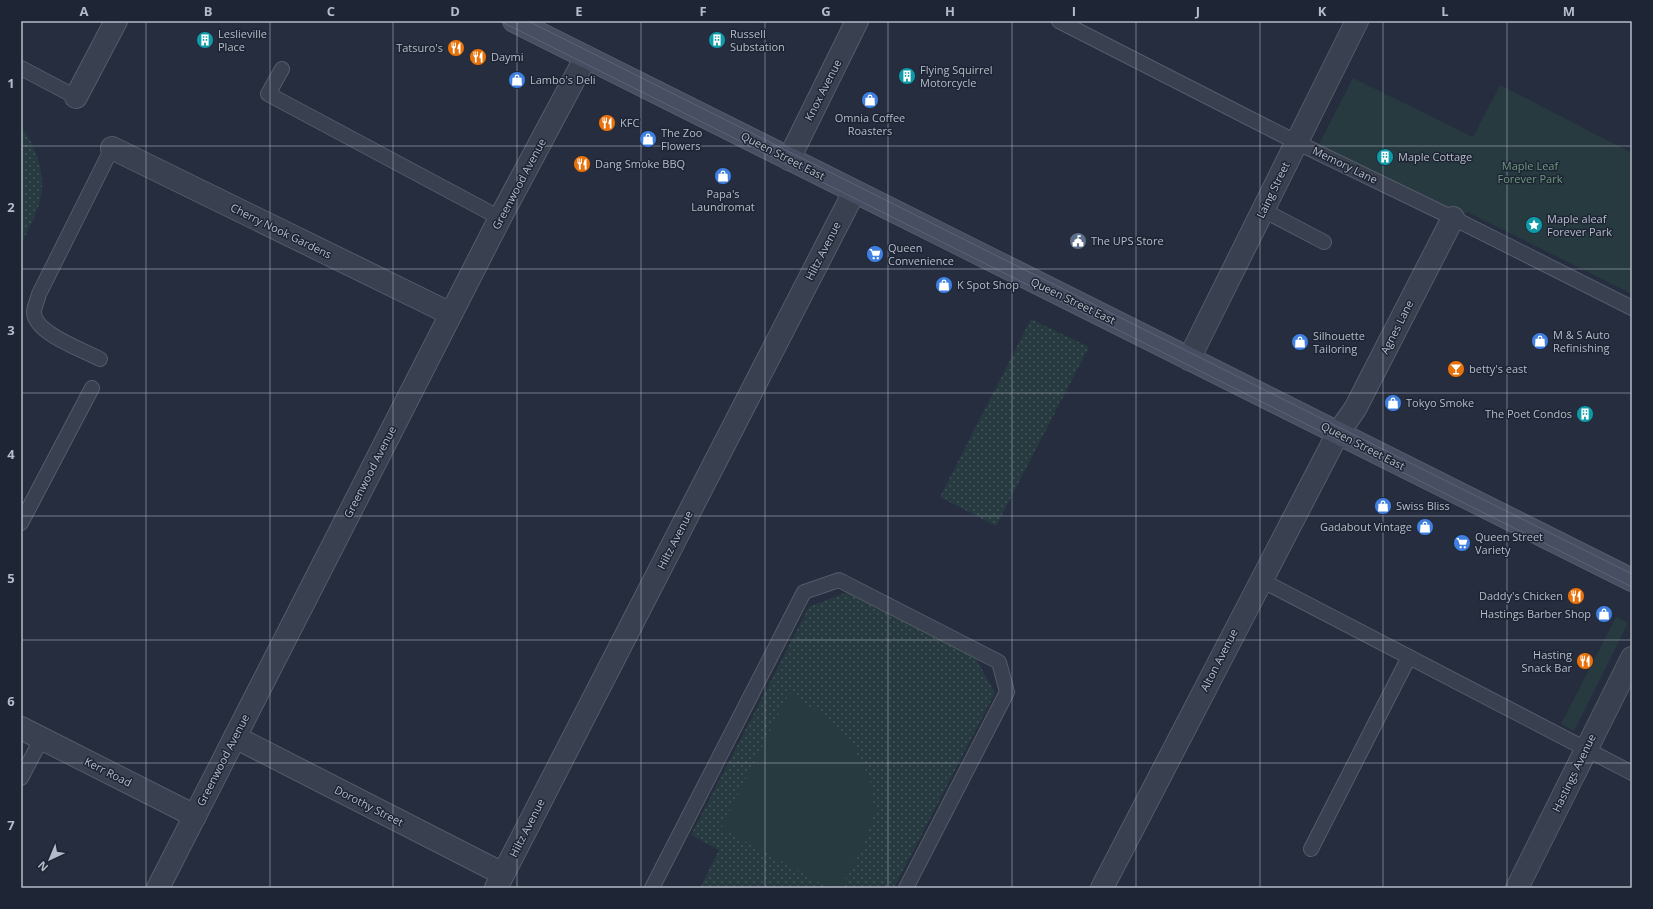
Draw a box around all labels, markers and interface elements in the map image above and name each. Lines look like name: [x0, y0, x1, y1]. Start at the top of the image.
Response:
text: A: [80, 2, 89, 20]
text: B: [204, 2, 213, 20]
text: C: [327, 2, 335, 20]
text: D: [450, 2, 460, 20]
text: E: [575, 2, 583, 20]
text: F: [699, 2, 707, 20]
text: G: [821, 2, 831, 20]
text: H: [945, 2, 955, 20]
text: I: [1072, 2, 1076, 20]
text: J: [1195, 2, 1200, 20]
text: K: [1318, 2, 1327, 20]
text: L: [1441, 2, 1449, 20]
text: M: [1563, 2, 1575, 20]
place label: Leslieville Place: [218, 26, 267, 54]
place label: Russell Substation: [730, 26, 785, 54]
building icon: Leslieville Place: [195, 30, 215, 50]
building icon: Russell Substation: [707, 30, 727, 50]
restaurant icon: Tatsuro's: [446, 38, 466, 58]
place label: Tatsuro's: [396, 40, 443, 55]
restaurant icon: Daymi: [468, 47, 488, 67]
place label: Daymi: [491, 49, 524, 64]
street label: Knox Avenue: [801, 57, 844, 123]
place label: Flying Squirrel Motorcycle: [920, 62, 993, 90]
building icon: Flying Squirrel Motorcycle: [897, 66, 917, 86]
shop icon: Lambo's Deli: [507, 70, 527, 90]
place label: Lambo's Deli: [530, 72, 596, 87]
text: 1: [7, 74, 15, 92]
shop icon: Omnia Coffee Roasters: [860, 90, 880, 110]
place label: Omnia Coffee Roasters: [835, 110, 905, 138]
restaurant icon: KFC: [597, 113, 617, 133]
place label: KFC: [620, 115, 639, 130]
place label: The Zoo Flowers: [661, 125, 703, 153]
street label: Queen Street East: [739, 128, 828, 183]
shop icon: The Zoo Flowers: [638, 129, 658, 149]
street label: Greenwood Avenue: [488, 136, 549, 232]
street label: Memory Lane: [1310, 142, 1380, 187]
building icon: Maple Cottage: [1375, 147, 1395, 167]
place label: Maple Cottage: [1398, 149, 1472, 164]
restaurant icon: Dang Smoke BBQ: [572, 154, 592, 174]
place label: Dang Smoke BBQ: [595, 156, 685, 171]
park label: Maple Leaf Forever Park: [1498, 158, 1563, 186]
street label: Laing Street: [1252, 159, 1293, 220]
shop icon: Papa's Laundromat: [713, 166, 733, 186]
place label: Papa's Laundromat: [691, 186, 755, 214]
text: 2: [7, 198, 15, 216]
street label: Cherry Nook Gardens: [228, 200, 334, 262]
place label: Maple aleaf Forever Park: [1547, 211, 1612, 239]
place icon: Maple aleaf Forever Park: [1524, 215, 1544, 235]
street label: Hiltz Avenue: [801, 219, 844, 283]
public building icon: The UPS Store: [1068, 231, 1088, 251]
place label: The UPS Store: [1091, 233, 1164, 248]
place label: Queen Convenience: [888, 240, 954, 268]
supermarket icon: Queen Convenience: [865, 244, 885, 264]
street label: Queen Street East: [1028, 274, 1118, 328]
shop icon: K Spot Shop: [934, 275, 954, 295]
place label: K Spot Shop: [957, 277, 1019, 292]
street label: Agnes Lane: [1377, 297, 1417, 356]
text: 3: [7, 321, 15, 339]
place label: M & S Auto Refinishing: [1553, 327, 1610, 355]
place label: Silhouette Tailoring: [1313, 328, 1365, 356]
shop icon: M & S Auto Refinishing: [1530, 331, 1550, 351]
shop icon: Silhouette Tailoring: [1290, 332, 1310, 352]
bar icon: betty's east: [1446, 359, 1466, 379]
place label: betty's east: [1469, 361, 1527, 376]
shop icon: Tokyo Smoke: [1383, 393, 1403, 413]
place label: Tokyo Smoke: [1406, 395, 1474, 410]
building icon: The Poet Condos: [1575, 404, 1595, 424]
place label: The Poet Condos: [1485, 406, 1572, 421]
street label: Queen Street East: [1319, 418, 1408, 473]
street label: Greenwood Avenue: [340, 423, 399, 520]
text: 4: [7, 445, 15, 463]
shop icon: Swiss Bliss: [1373, 496, 1393, 516]
place label: Swiss Bliss: [1396, 498, 1450, 513]
street label: Hiltz Avenue: [653, 508, 696, 572]
shop icon: Gadabout Vintage: [1415, 517, 1435, 537]
place label: Gadabout Vintage: [1320, 519, 1412, 534]
place label: Queen Street Variety: [1475, 529, 1543, 557]
supermarket icon: Queen Street Variety: [1452, 533, 1472, 553]
text: 5: [7, 569, 15, 587]
restaurant icon: Daddy's Chicken: [1566, 586, 1586, 606]
place label: Daddy's Chicken: [1479, 588, 1563, 603]
shop icon: Hastings Barber Shop: [1594, 604, 1614, 624]
place label: Hastings Barber Shop: [1480, 606, 1591, 621]
street label: Alton Avenue: [1196, 626, 1241, 694]
place label: Hasting Snack Bar: [1521, 647, 1572, 675]
restaurant icon: Hasting Snack Bar: [1575, 651, 1595, 671]
text: 6: [7, 692, 15, 710]
street label: Greenwood Avenue: [193, 711, 252, 808]
street label: Hastings Avenue: [1548, 731, 1599, 814]
street label: Kerr Road: [82, 753, 134, 790]
street label: Dorothy Street: [332, 782, 406, 829]
street label: Hiltz Avenue: [505, 796, 548, 860]
text: 7: [7, 816, 15, 834]
north arrow: [30, 839, 70, 879]
text: N: [34, 858, 51, 875]

